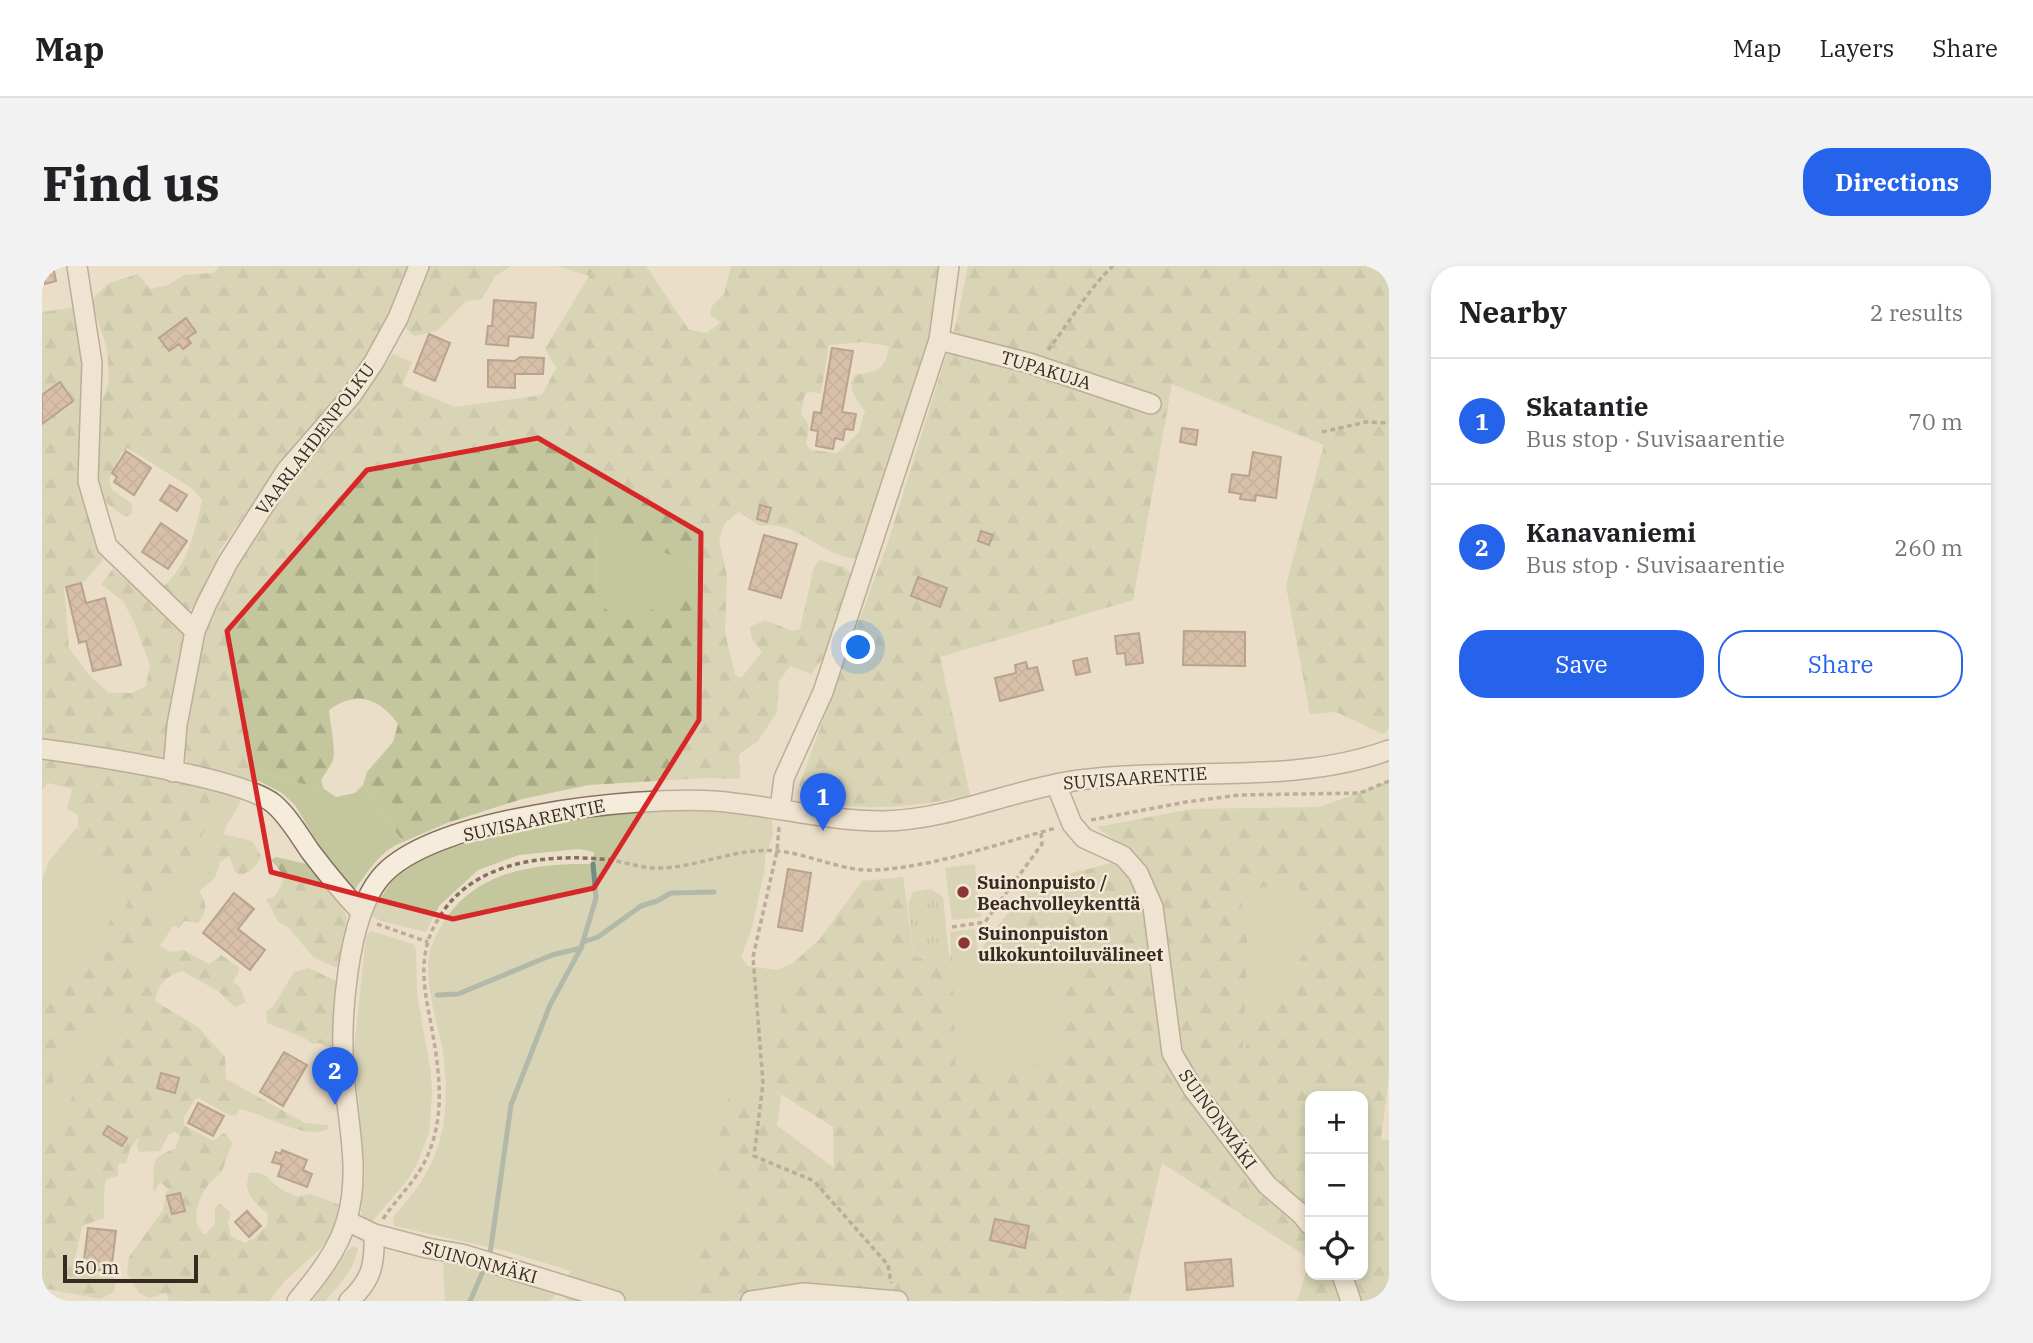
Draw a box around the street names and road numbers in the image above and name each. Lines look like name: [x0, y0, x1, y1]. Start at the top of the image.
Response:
street label: TUPAKUJA: [998, 345, 1095, 395]
street label: VAARLAHDENPOLKU: [250, 358, 380, 520]
street label: SUVISAARENTIE: [1062, 761, 1208, 795]
street label: SUVISAARENTIE: [461, 794, 607, 846]
street label: SUINONMÄKI: [1174, 1065, 1262, 1173]
street label: SUINONMÄKI: [420, 1236, 540, 1288]

